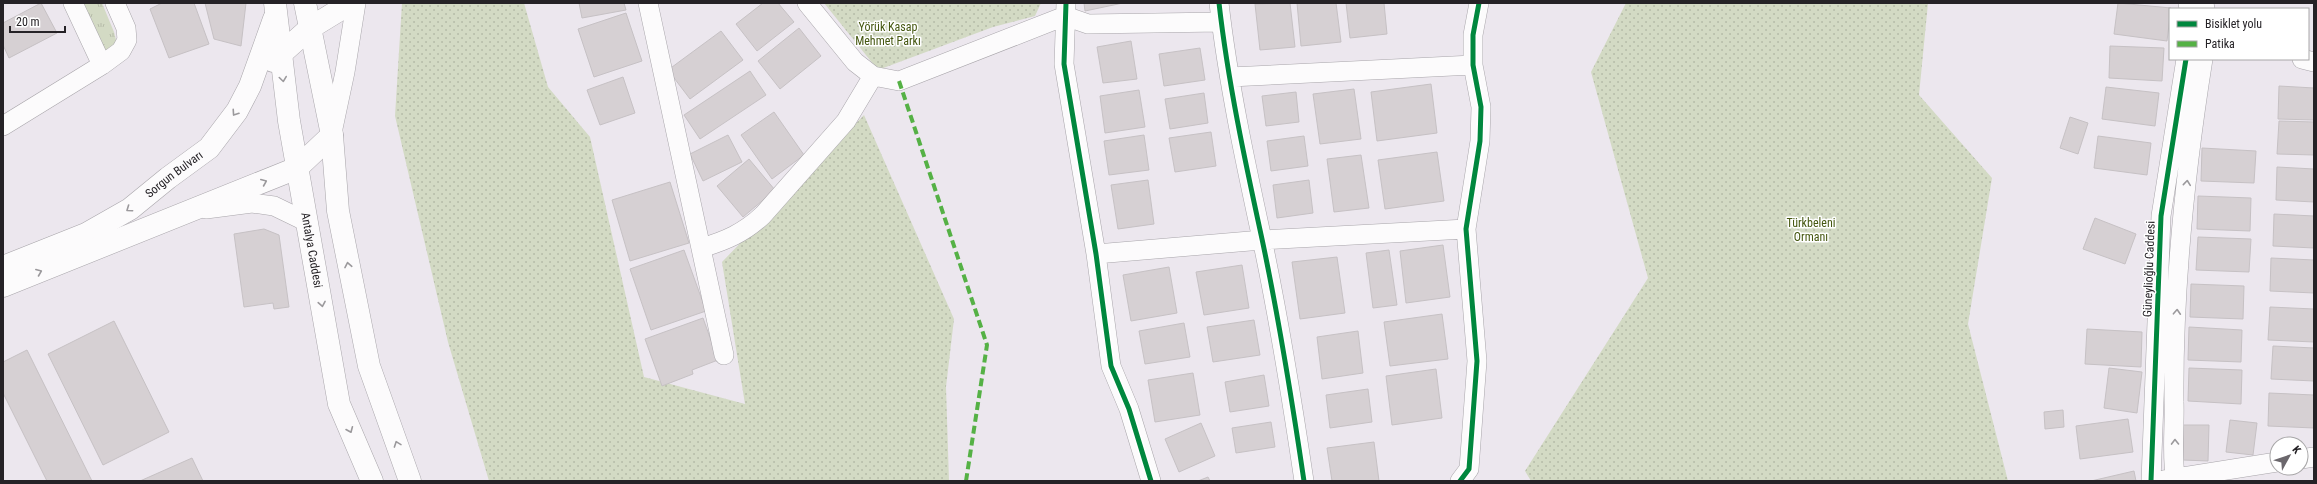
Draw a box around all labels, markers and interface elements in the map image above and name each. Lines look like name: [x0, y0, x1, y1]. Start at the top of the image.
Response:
scale bar: [10, 8, 65, 34]
legend: [2169, 8, 2309, 60]
text: 20 m: [16, 15, 40, 29]
text: Bisiklet yolu: [2205, 17, 2262, 31]
park label: Yörük Kasap Mehmet Parkı: [855, 20, 921, 48]
text: Patika: [2205, 37, 2235, 51]
one-way arrow: [278, 76, 287, 82]
one-way arrow: [232, 109, 240, 116]
street label: Sorgun Bulvarı: [142, 148, 205, 201]
one-way arrow: [260, 179, 267, 187]
one-way arrow: [2182, 180, 2191, 186]
one-way arrow: [127, 204, 134, 211]
street label: Antalya Caddesi: [298, 211, 325, 289]
park label: Türkbeleni Ormanı: [1786, 216, 1836, 244]
street label: Güneylioğlu Caddesi: [2140, 221, 2158, 317]
one-way arrow: [344, 262, 353, 269]
one-way arrow: [36, 268, 43, 276]
one-way arrow: [317, 301, 326, 307]
one-way arrow: [2172, 309, 2181, 315]
one-way arrow: [345, 426, 353, 433]
north arrow: [2269, 436, 2309, 476]
one-way arrow: [2171, 439, 2179, 445]
one-way arrow: [393, 441, 401, 448]
text: K: [2289, 443, 2304, 457]

